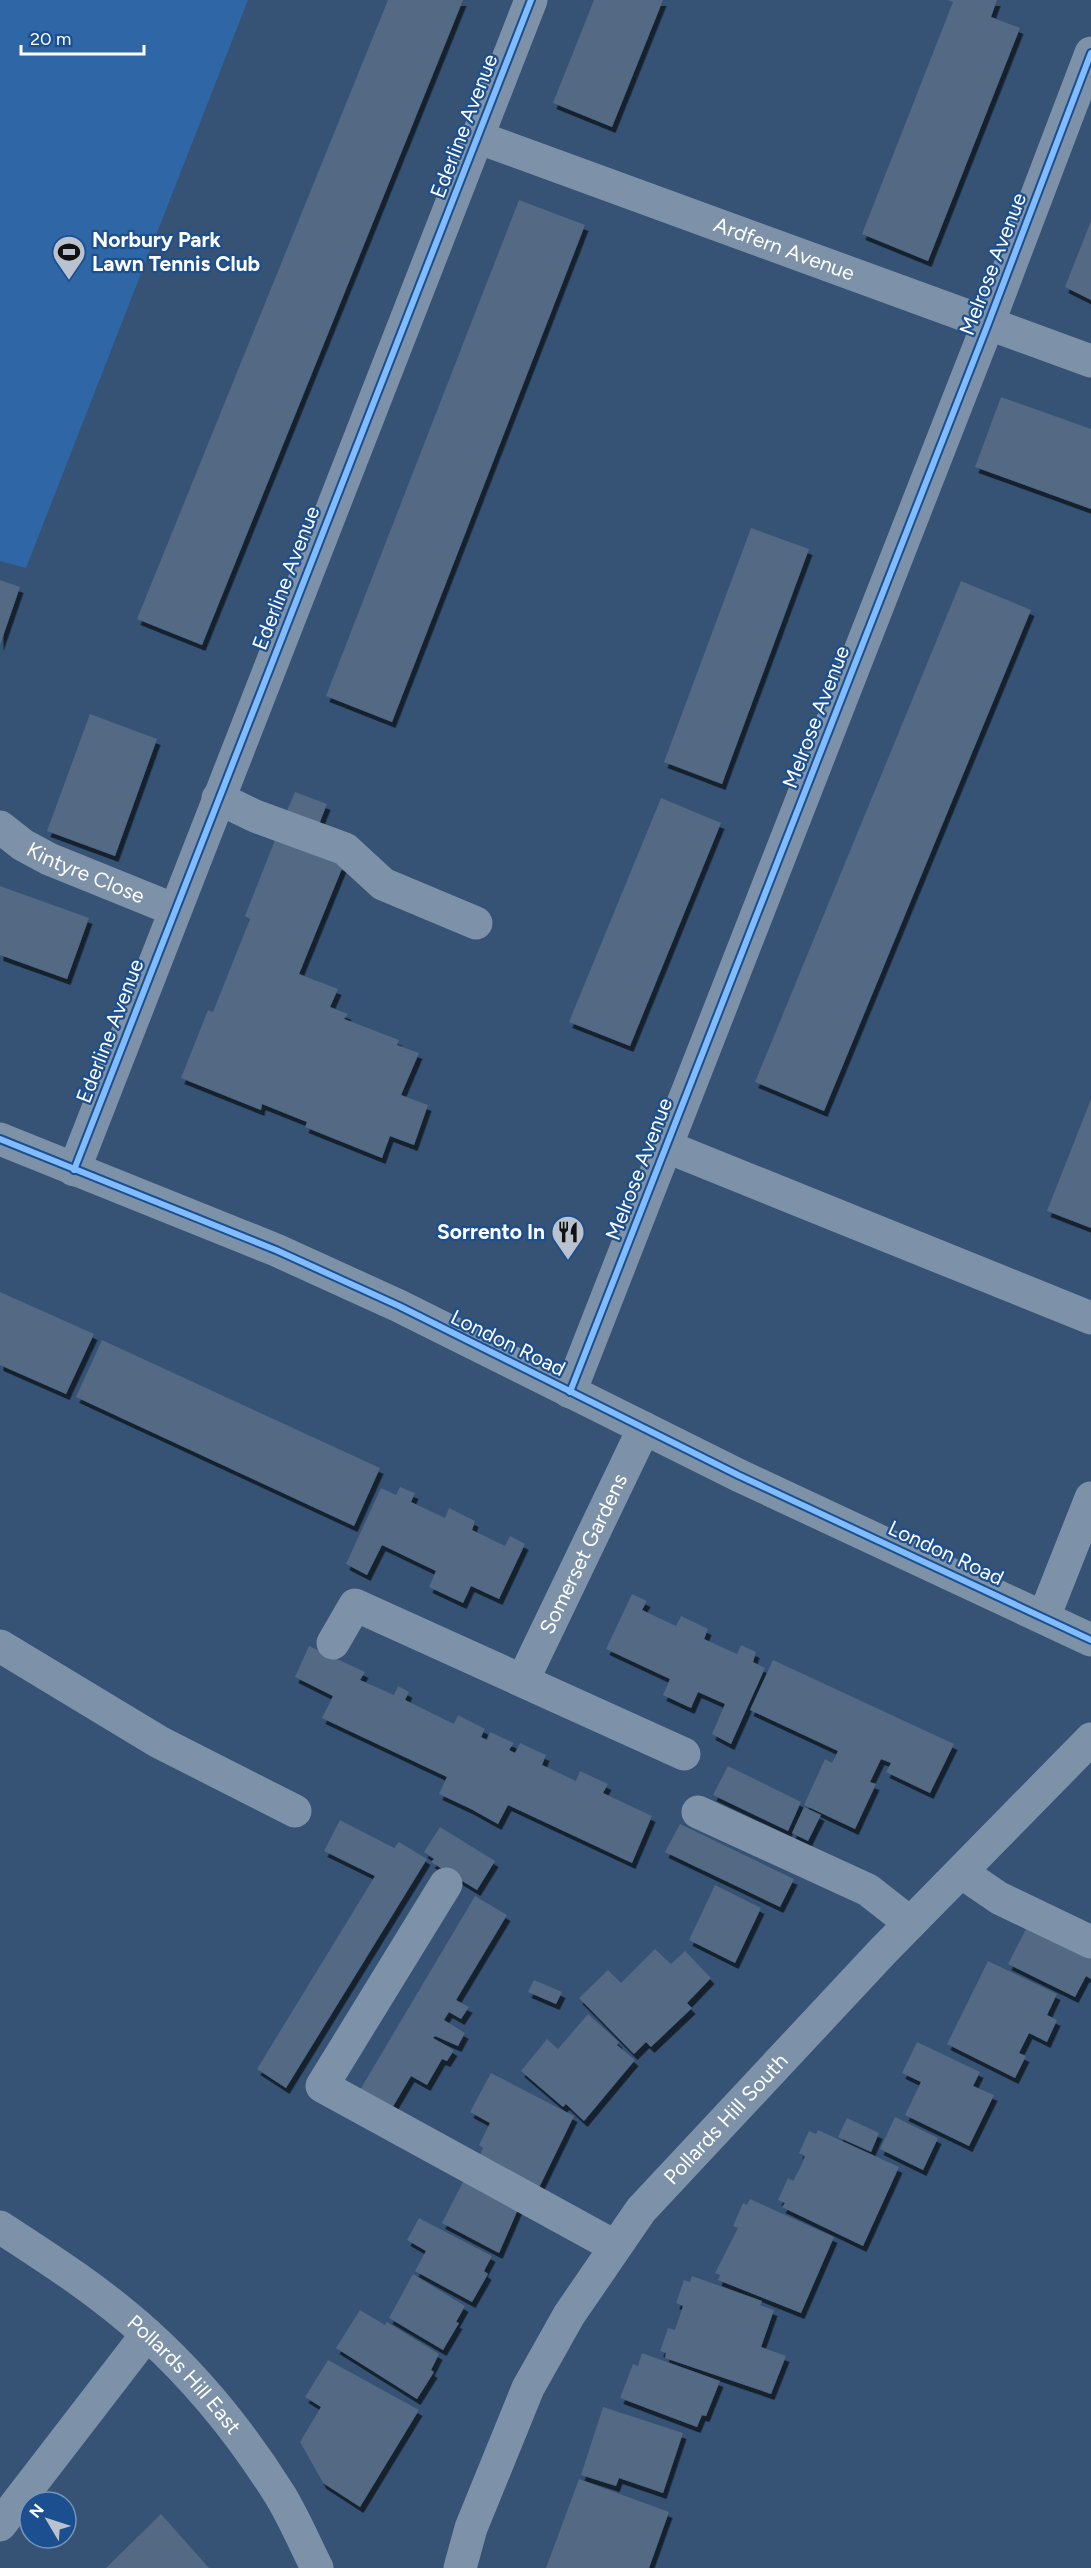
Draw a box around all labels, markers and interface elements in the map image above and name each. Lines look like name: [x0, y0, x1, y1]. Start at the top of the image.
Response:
scale bar: [21, 18, 144, 56]
text: 20 m: [30, 28, 71, 50]
street label: Ederline Avenue: [425, 50, 502, 201]
street label: Melrose Avenue: [954, 189, 1031, 339]
street label: Ardfern Avenue: [711, 212, 858, 286]
place label: Norbury Park Lawn Tennis Club: [92, 227, 260, 276]
sports icon: Norbury Park Lawn Tennis Club: [51, 234, 87, 281]
street label: Ederline Avenue: [247, 502, 324, 653]
street label: Melrose Avenue: [777, 642, 854, 792]
street label: Kintyre Close: [23, 836, 148, 908]
street label: Ederline Avenue: [71, 955, 148, 1106]
street label: Melrose Avenue: [600, 1094, 677, 1244]
restaurant icon: Sorrento In: [550, 1214, 586, 1261]
place label: Sorrento In: [437, 1219, 545, 1244]
street label: London Road: [447, 1304, 570, 1381]
street label: Somerset Gardens: [534, 1469, 632, 1638]
street label: London Road: [884, 1515, 1008, 1590]
street label: Pollards Hill South: [658, 2048, 793, 2189]
street label: Pollards Hill East: [122, 2309, 246, 2439]
north arrow: [18, 2490, 78, 2550]
text: N: [25, 2500, 48, 2522]

